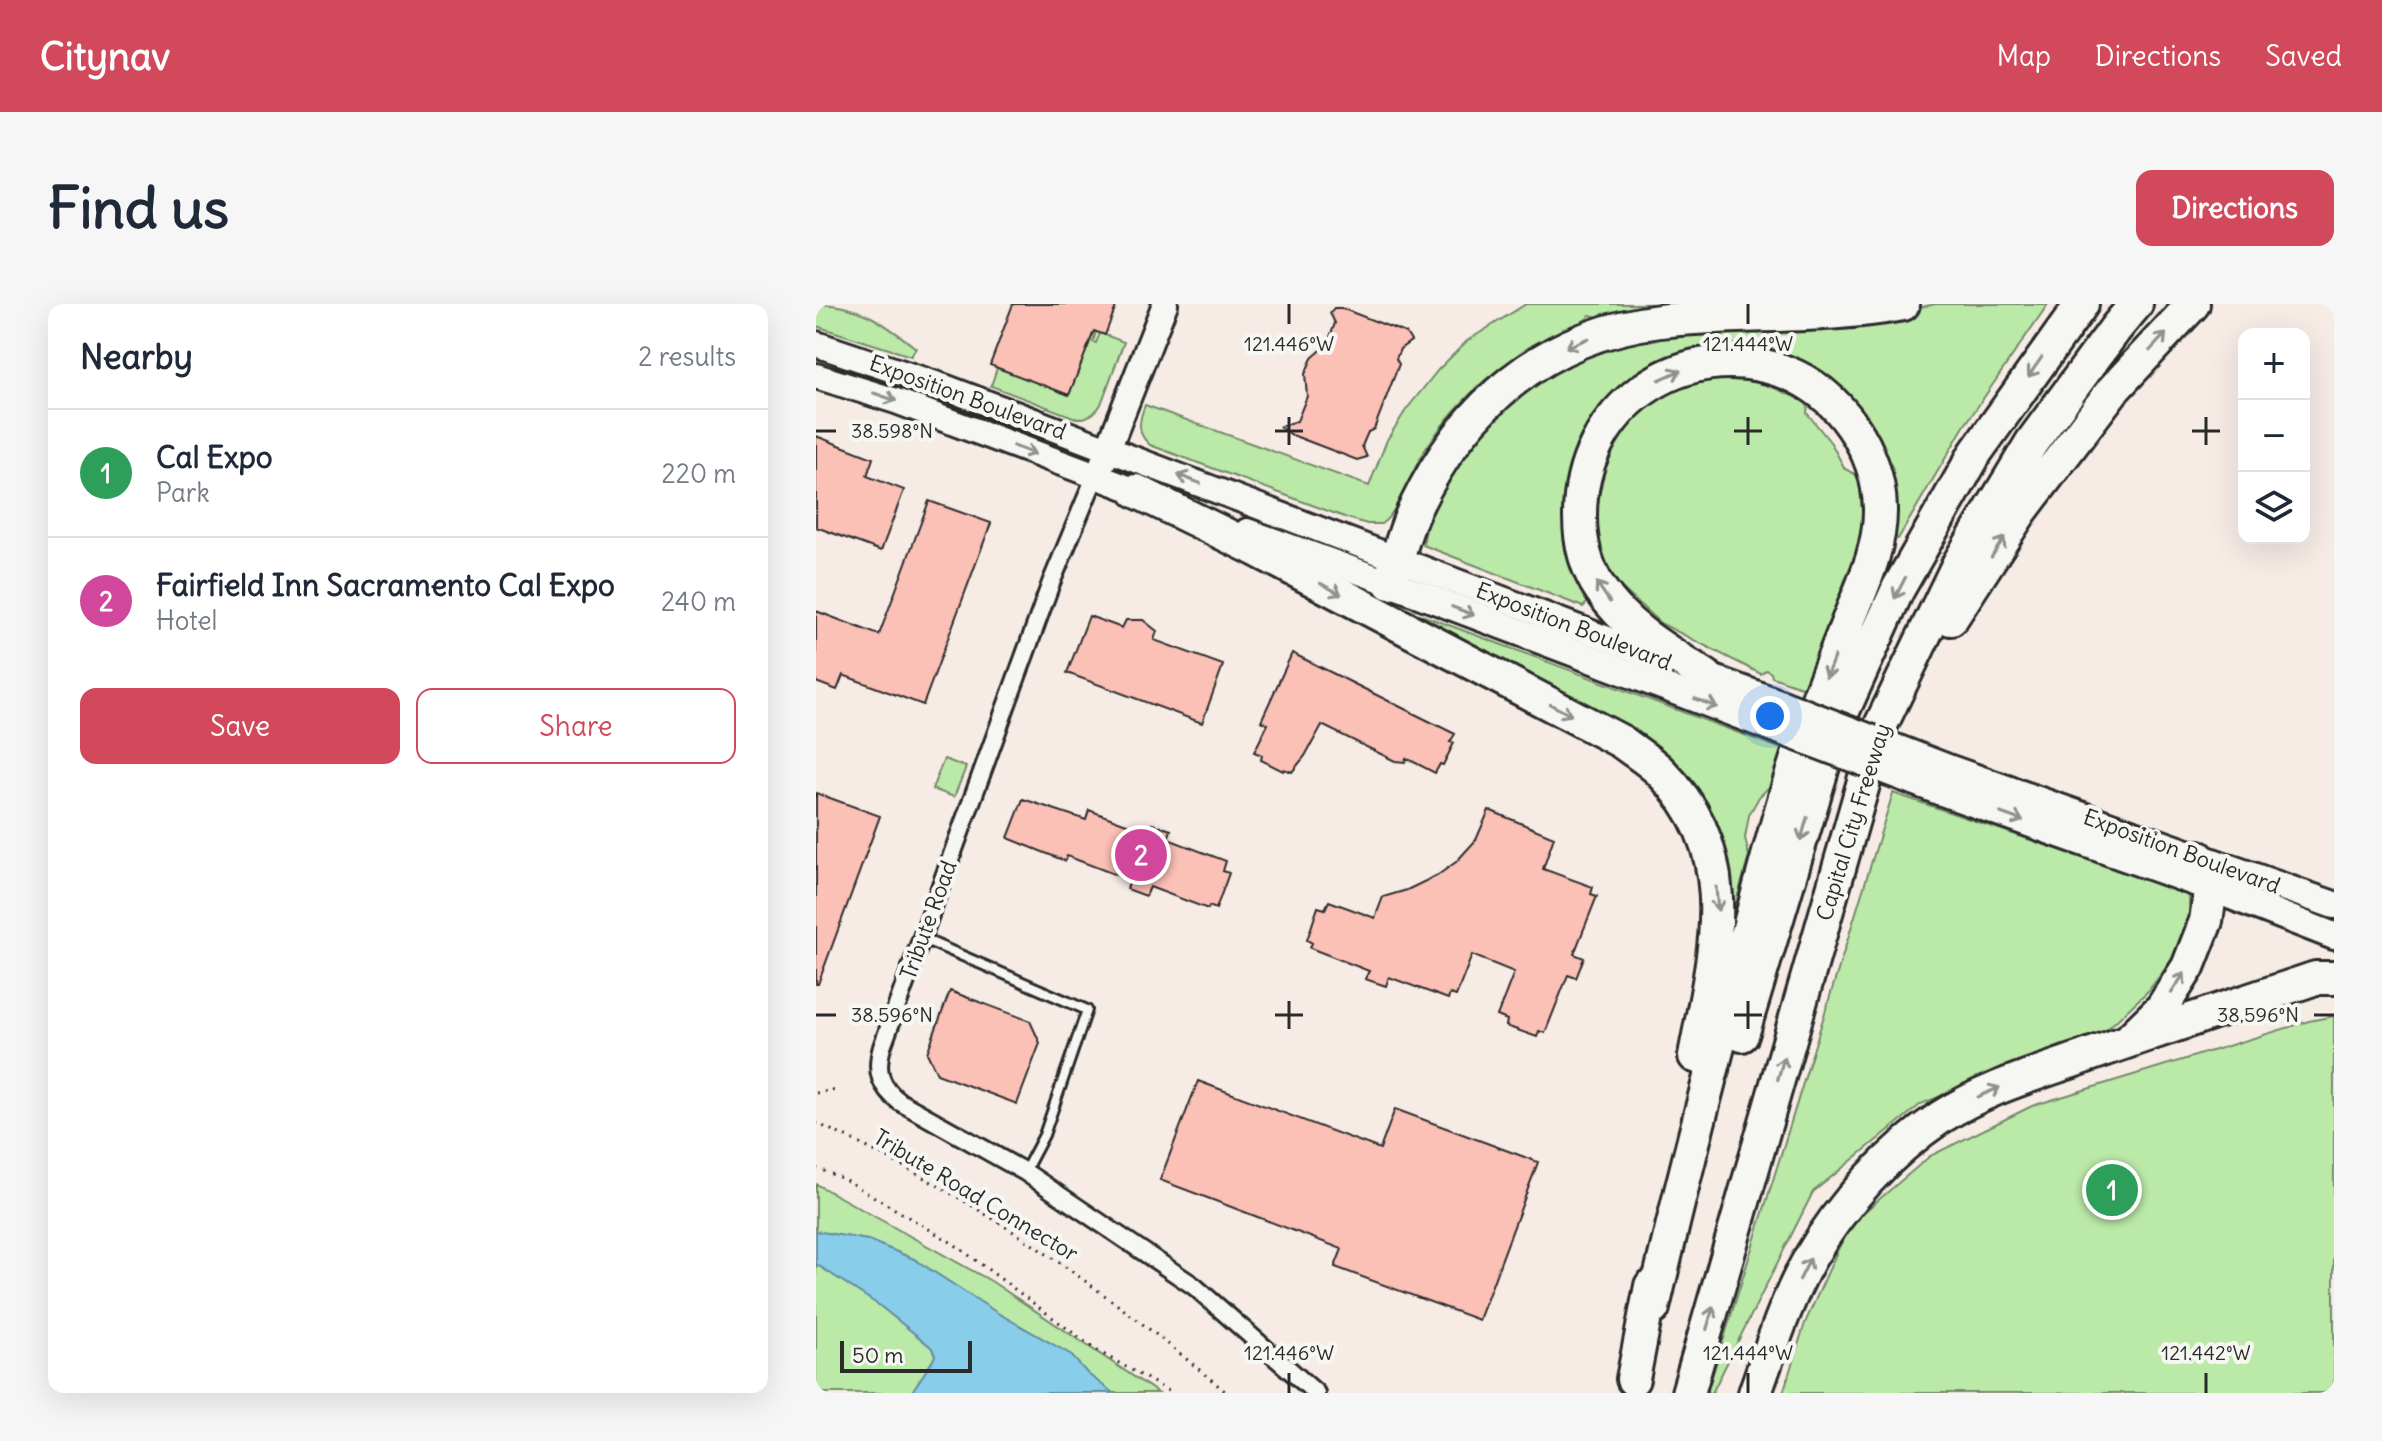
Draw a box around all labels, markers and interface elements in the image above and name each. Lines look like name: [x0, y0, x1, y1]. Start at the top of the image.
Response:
text: Citynav: [40, 33, 170, 80]
text: Map: [1996, 38, 2051, 74]
text: Directions: [2095, 38, 2221, 74]
text: Saved: [2265, 38, 2342, 74]
button: Directions: [2136, 170, 2334, 246]
text: Find us: [48, 173, 229, 243]
map controls: [2238, 328, 2310, 544]
button: +: [2238, 328, 2310, 400]
text: 121.446°W: [1244, 331, 1334, 356]
text: 121.444°W: [1703, 331, 1793, 356]
one-way arrow: [2148, 332, 2167, 352]
text: Nearby: [80, 335, 193, 378]
one-way arrow: [1565, 337, 1590, 351]
text: 2 results: [638, 340, 736, 373]
street label: Exposition Boulevard: [866, 348, 1070, 446]
one-way arrow: [2027, 355, 2043, 377]
one-way arrow: [1658, 367, 1682, 382]
one-way arrow: [872, 391, 897, 406]
button: −: [2238, 400, 2310, 472]
text: 38.598°N: [851, 418, 933, 443]
text: Cal Expo: [156, 438, 273, 476]
one-way arrow: [1011, 444, 1036, 458]
text: 1: [101, 457, 111, 490]
text: 220 m: [661, 457, 736, 490]
one-way arrow: [1177, 471, 1202, 485]
button: layers: [2238, 472, 2310, 544]
text: Park: [156, 476, 210, 509]
one-way arrow: [1990, 536, 2007, 558]
text: Fairfield Inn Sacramento Cal Expo: [156, 566, 615, 604]
street label: Exposition Boulevard: [1472, 576, 1676, 676]
one-way arrow: [1891, 576, 1907, 600]
one-way arrow: [1318, 582, 1342, 598]
one-way arrow: [1595, 582, 1612, 604]
text: 2: [99, 585, 113, 618]
text: 240 m: [661, 585, 736, 618]
text: Hotel: [156, 604, 217, 637]
one-way arrow: [1450, 605, 1475, 619]
one-way arrow: [1822, 654, 1836, 679]
button: Save: [80, 688, 400, 764]
button: Share: [416, 688, 736, 764]
your location: [1750, 696, 1790, 736]
one-way arrow: [1694, 697, 1718, 711]
one-way arrow: [1548, 703, 1572, 719]
street label: Capital City Freeway: [1810, 720, 1896, 924]
street label: Exposition Boulevard: [2080, 802, 2284, 900]
one-way arrow: [1999, 811, 2024, 826]
one-way arrow: [1796, 816, 1811, 842]
pin: 2: [1115, 825, 1167, 885]
street label: Tribute Road: [894, 857, 963, 983]
one-way arrow: [1709, 885, 1724, 912]
one-way arrow: [2170, 972, 2186, 995]
text: 38.596°N: [851, 1002, 933, 1027]
text: 38.596°N: [2217, 1002, 2299, 1027]
one-way arrow: [1774, 1055, 1789, 1081]
one-way arrow: [1976, 1083, 2001, 1098]
street label: Tribute Road Connector: [869, 1123, 1083, 1267]
pin: 1: [2086, 1160, 2138, 1220]
one-way arrow: [1798, 1258, 1814, 1281]
one-way arrow: [1703, 1306, 1718, 1331]
scale bar: [840, 1337, 972, 1373]
text: 121.446°W: [1244, 1340, 1334, 1365]
text: 121.444°W: [1703, 1340, 1793, 1365]
text: 121.442°W: [2161, 1340, 2251, 1365]
text: 50 m: [852, 1341, 904, 1369]

